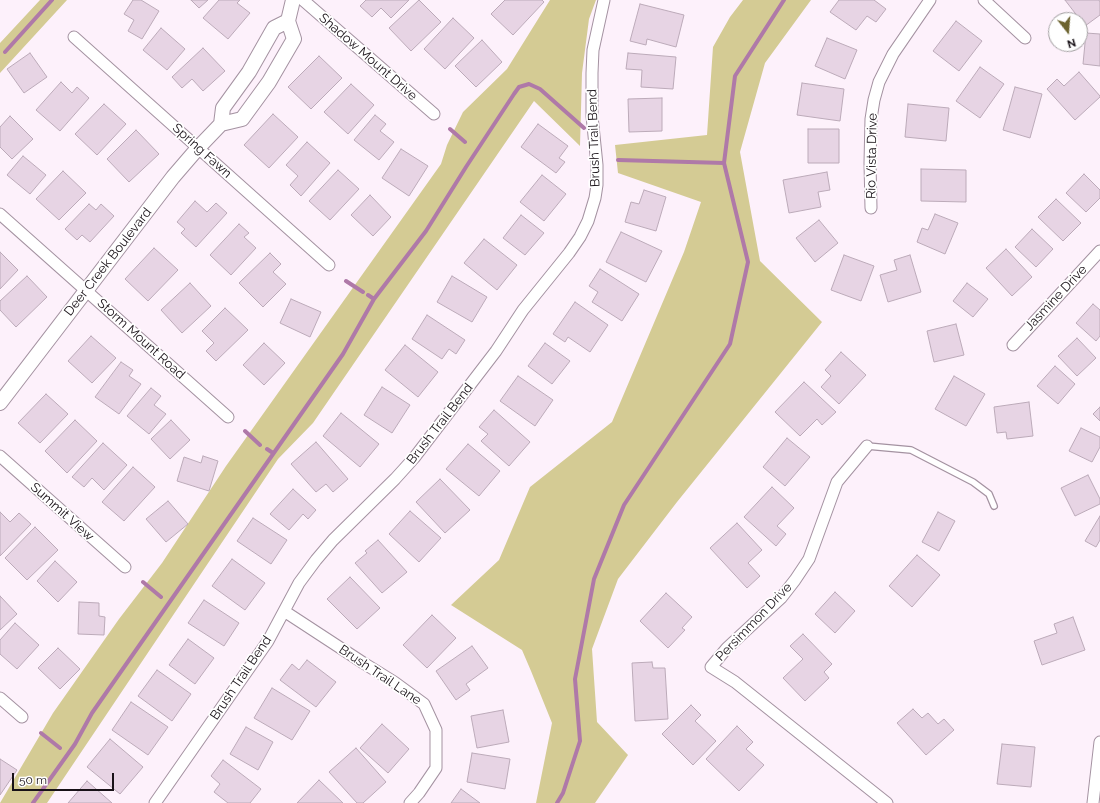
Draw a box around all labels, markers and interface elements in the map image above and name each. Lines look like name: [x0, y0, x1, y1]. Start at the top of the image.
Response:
street label: Shadow Mount Drive: [316, 10, 420, 104]
north arrow: [1048, 12, 1088, 52]
text: N: [1065, 36, 1077, 50]
street label: Brush Trail Bend: [584, 89, 604, 187]
street label: Rio Vista Drive: [863, 113, 881, 199]
street label: Spring Fawn: [169, 120, 235, 182]
street label: Deer Creek Boulevard: [61, 205, 155, 319]
street label: Jasmine Drive: [1022, 262, 1090, 334]
street label: Storm Mount Road: [94, 296, 188, 382]
street label: Brush Trail Bend: [404, 381, 476, 467]
street label: Summit View: [27, 480, 97, 544]
street label: Persimmon Drive: [713, 580, 795, 664]
street label: Brush Trail Bend: [207, 633, 275, 723]
street label: Brush Trail Lane: [336, 642, 424, 708]
scale bar: [14, 765, 116, 791]
text: 50 m: [19, 773, 47, 787]

